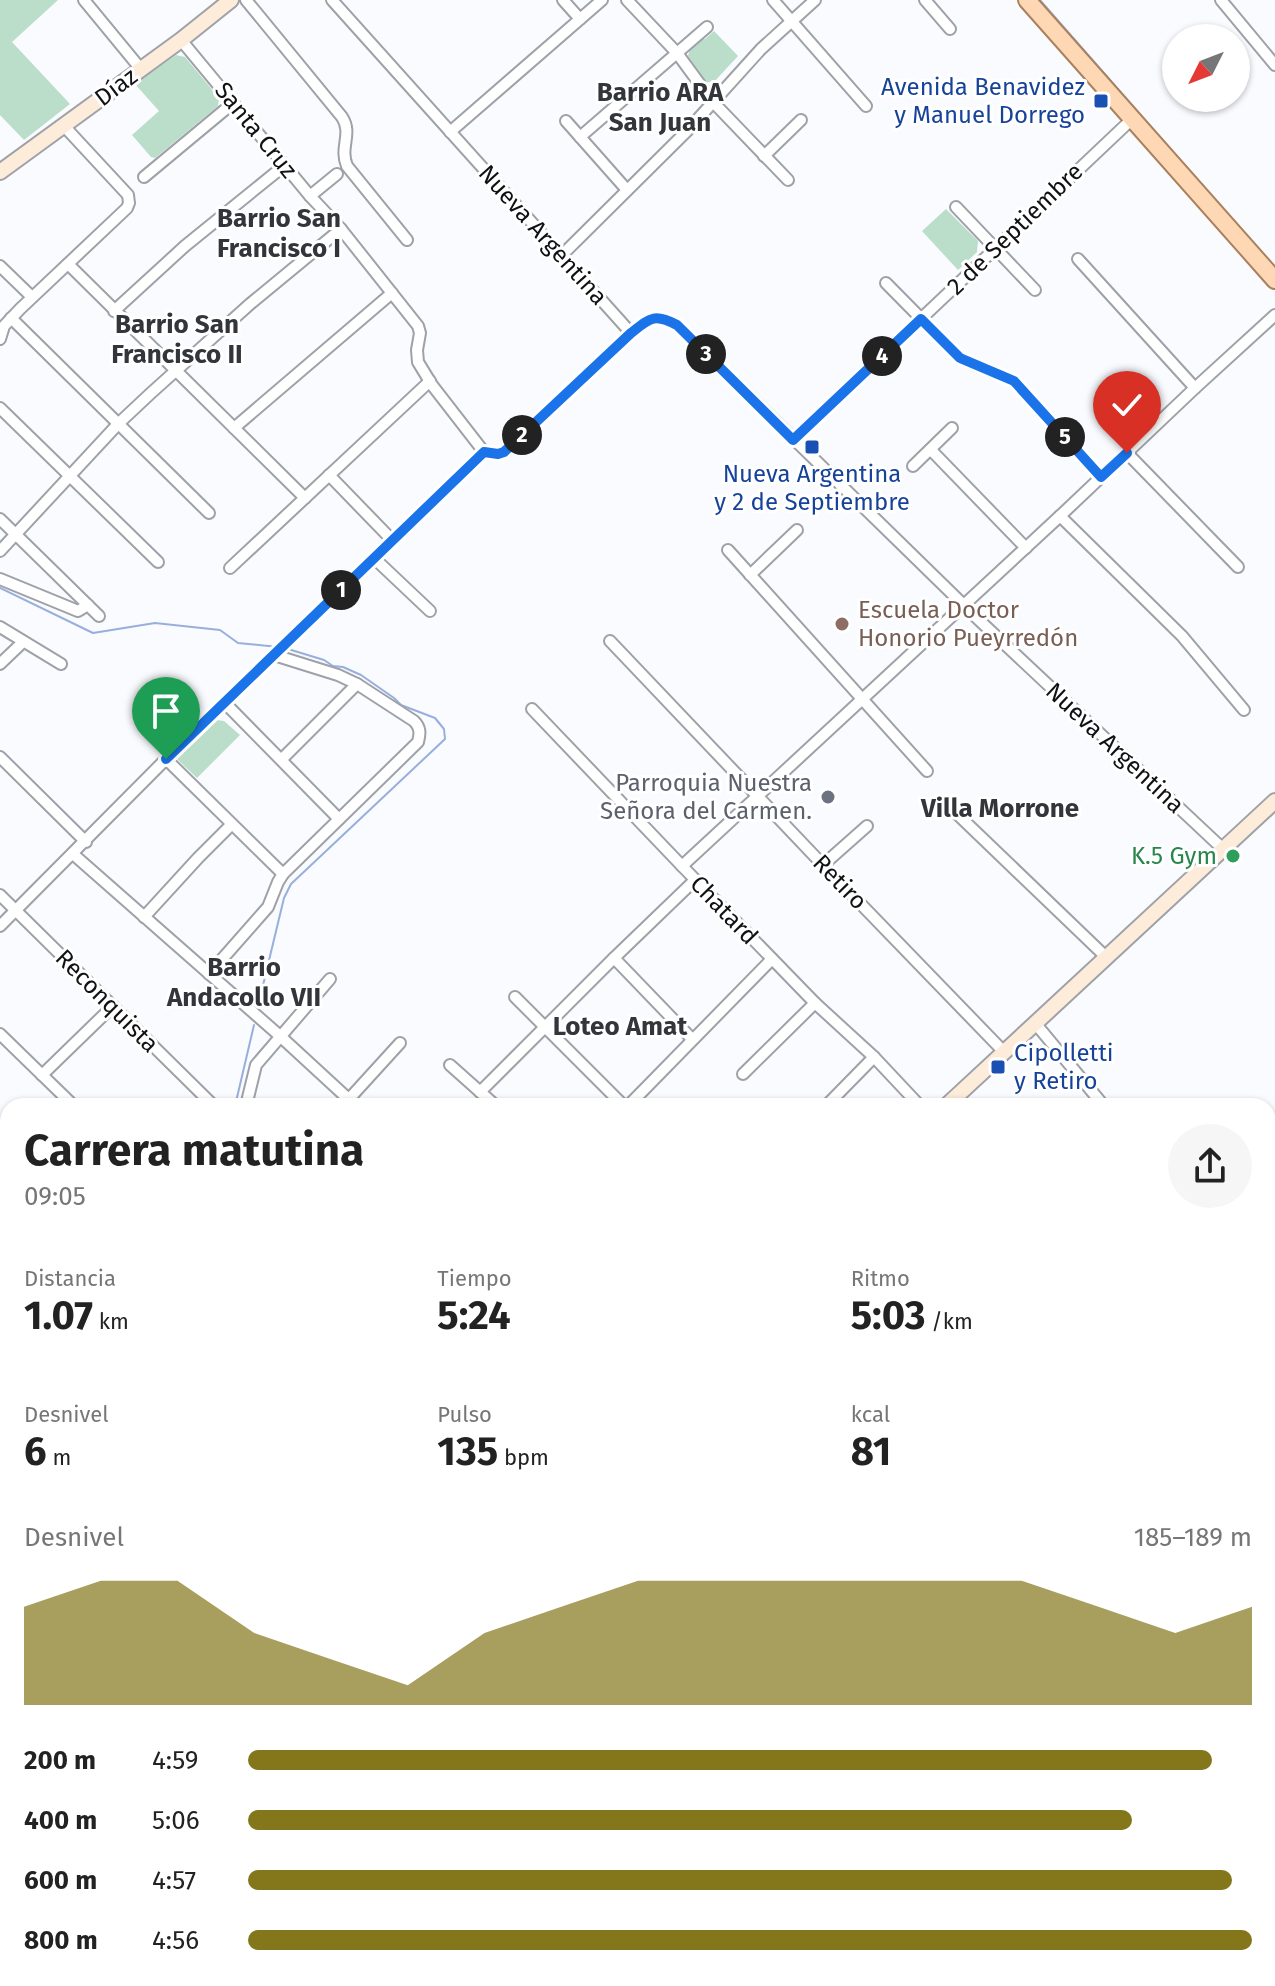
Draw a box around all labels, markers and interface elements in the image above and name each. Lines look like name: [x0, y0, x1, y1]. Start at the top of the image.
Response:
north arrow: [1162, 24, 1250, 112]
map controls: [1162, 24, 1250, 112]
street label: Díaz: [89, 62, 143, 112]
place label: Avenida Benavidez y Manuel Dorrego: [881, 73, 1085, 129]
street label: Santa Cruz: [209, 77, 303, 183]
district label: Barrio ARA San Juan: [597, 77, 724, 138]
marker: Avenida Benavidez y Manuel Dorrego: [1092, 92, 1110, 110]
street label: 2 de Septiembre: [941, 157, 1089, 301]
street label: Nueva Argentina: [473, 159, 613, 311]
district label: Barrio San Francisco I: [217, 203, 341, 264]
district label: Barrio San Francisco II: [111, 309, 243, 370]
pin: 3: [686, 334, 726, 374]
pin: 4: [862, 336, 902, 376]
text: 3: [700, 340, 712, 367]
text: 4: [876, 342, 888, 369]
pin: [1093, 371, 1161, 453]
icon: check: [1105, 383, 1149, 427]
pin: 2: [502, 415, 542, 455]
pin: 5: [1045, 417, 1085, 457]
text: 2: [516, 421, 528, 448]
text: 5: [1059, 423, 1071, 450]
marker: Nueva Argentina y 2 de Septiembre: [803, 438, 821, 456]
place label: Nueva Argentina y 2 de Septiembre: [714, 460, 910, 516]
pin: 1: [321, 570, 361, 610]
text: 1: [336, 576, 346, 603]
place label: Escuela Doctor Honorio Pueyrredón: [858, 596, 1078, 652]
marker: Escuela Doctor Honorio Pueyrredón: [833, 615, 851, 633]
pin: [132, 677, 200, 759]
street label: Nueva Argentina: [1040, 677, 1190, 819]
icon: arrive: [144, 689, 188, 733]
place label: Parroquia Nuestra Señora del Carmen.: [600, 769, 812, 825]
marker: Parroquia Nuestra Señora del Carmen.: [819, 788, 837, 806]
district label: Villa Morrone: [920, 793, 1079, 824]
place label: K.5 Gym: [1131, 842, 1217, 870]
marker: K.5 Gym: [1224, 847, 1242, 865]
street label: Retiro: [807, 849, 873, 915]
street label: Chatard: [684, 870, 764, 950]
street label: Reconquista: [50, 944, 164, 1058]
district label: Barrio Andacollo VII: [166, 952, 321, 1013]
district label: Loteo Amat: [553, 1011, 688, 1042]
place label: Cipolletti y Retiro: [1014, 1039, 1114, 1095]
marker: Cipolletti y Retiro: [989, 1058, 1007, 1076]
text: Carrera matutina: [24, 1124, 364, 1177]
button: share: [1168, 1124, 1252, 1208]
text: 09:05: [24, 1181, 86, 1212]
text: Distancia: [24, 1265, 116, 1292]
text: Tiempo: [437, 1265, 512, 1292]
text: Ritmo: [851, 1265, 910, 1292]
text: 1.07: [24, 1292, 93, 1340]
text: 5:24: [437, 1292, 511, 1340]
text: 5:03: [851, 1292, 926, 1340]
text: km: [93, 1308, 129, 1335]
text: /km: [926, 1308, 973, 1335]
text: Desnivel: [24, 1401, 109, 1428]
text: Pulso: [437, 1401, 492, 1428]
text: kcal: [851, 1401, 890, 1428]
text: 6: [24, 1428, 47, 1476]
text: 135: [437, 1428, 498, 1476]
text: 81: [851, 1428, 891, 1476]
text: m: [47, 1444, 71, 1471]
text: bpm: [498, 1444, 549, 1471]
text: Desnivel: [24, 1522, 124, 1553]
text: 185–189 m: [1134, 1522, 1252, 1553]
text: 200 m: [24, 1745, 96, 1776]
text: 4:59: [152, 1745, 198, 1776]
text: 400 m: [24, 1805, 97, 1836]
text: 5:06: [152, 1805, 200, 1836]
text: 600 m: [24, 1865, 97, 1896]
text: 4:57: [152, 1865, 196, 1896]
text: 800 m: [24, 1925, 98, 1956]
text: 4:56: [152, 1925, 199, 1956]

